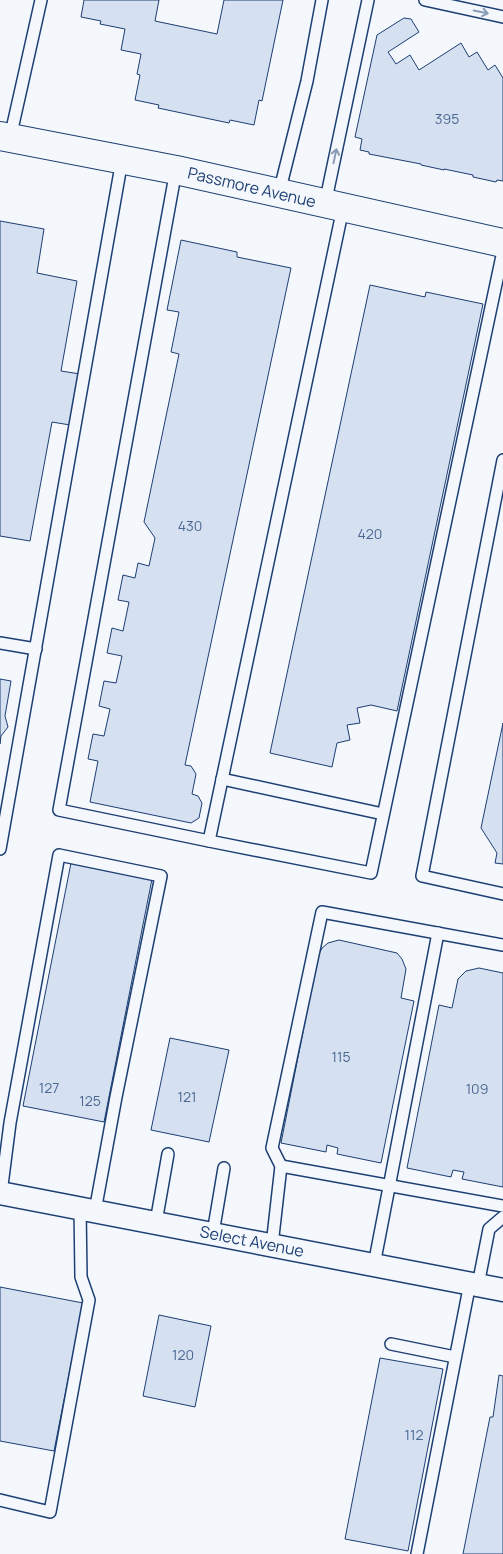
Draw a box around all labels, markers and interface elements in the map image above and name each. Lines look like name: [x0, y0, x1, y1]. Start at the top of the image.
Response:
one-way arrow: [472, 8, 488, 17]
house number: 395: [435, 109, 459, 128]
one-way arrow: [331, 149, 340, 165]
street label: Passmore Avenue: [186, 162, 318, 212]
house number: 430: [178, 516, 202, 535]
house number: 420: [358, 524, 382, 543]
house number: 115: [331, 1047, 351, 1066]
house number: 127: [39, 1078, 59, 1097]
house number: 109: [466, 1079, 488, 1098]
house number: 121: [178, 1087, 196, 1106]
house number: 125: [79, 1091, 101, 1110]
street label: Select Avenue: [198, 1220, 306, 1262]
house number: 120: [172, 1345, 194, 1364]
house number: 112: [405, 1425, 423, 1444]

